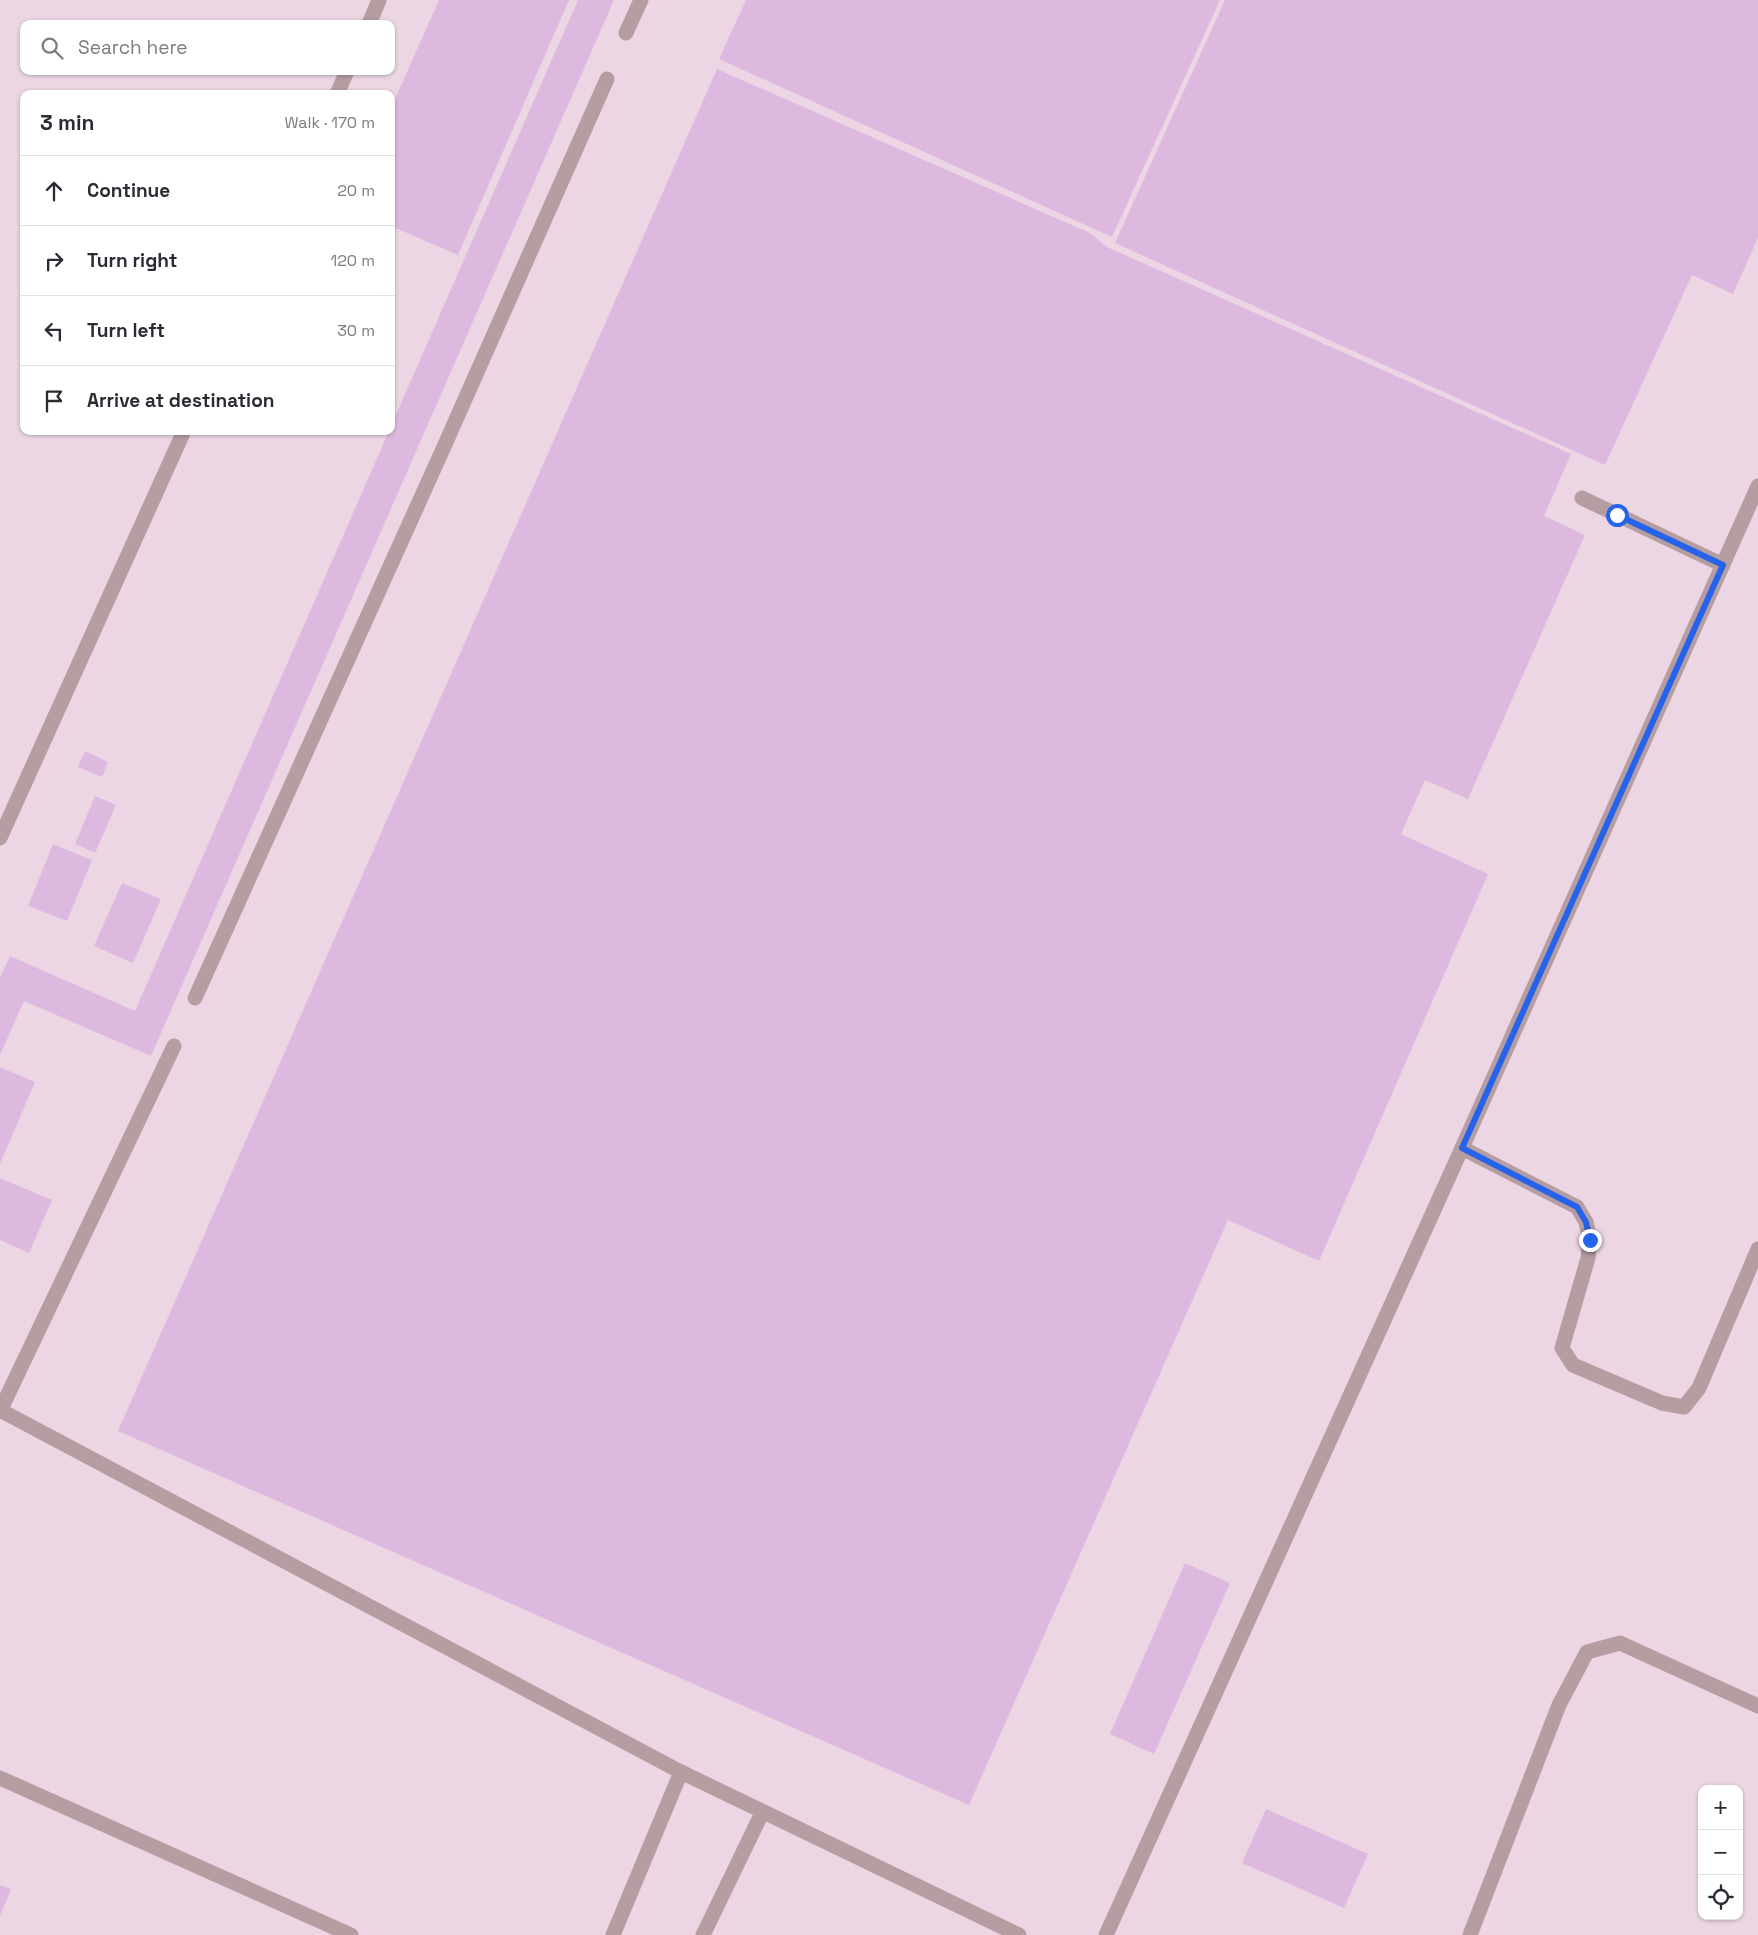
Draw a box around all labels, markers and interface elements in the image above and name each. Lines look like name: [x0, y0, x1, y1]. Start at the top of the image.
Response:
search box: [20, 20, 395, 75]
icon: search: [38, 34, 66, 62]
text: Search here: [78, 35, 188, 60]
text: 3 min: [40, 109, 95, 136]
text: Walk · 170 m: [285, 112, 375, 133]
icon: ahead: [40, 177, 68, 205]
text: Continue: [87, 178, 170, 203]
text: 20 m: [337, 180, 375, 201]
icon: right: [40, 247, 68, 275]
text: Turn right: [87, 248, 177, 273]
text: 120 m: [331, 250, 375, 271]
icon: left: [40, 317, 68, 345]
text: Turn left: [87, 318, 165, 343]
text: 30 m: [337, 320, 375, 341]
icon: arrive: [40, 387, 68, 415]
text: Arrive at destination: [87, 388, 275, 413]
route start: [1606, 504, 1629, 527]
route end: [1579, 1229, 1602, 1252]
map controls: [1698, 1785, 1743, 1920]
button: +: [1698, 1785, 1743, 1830]
button: −: [1698, 1830, 1743, 1875]
button: locate: [1698, 1875, 1743, 1920]

